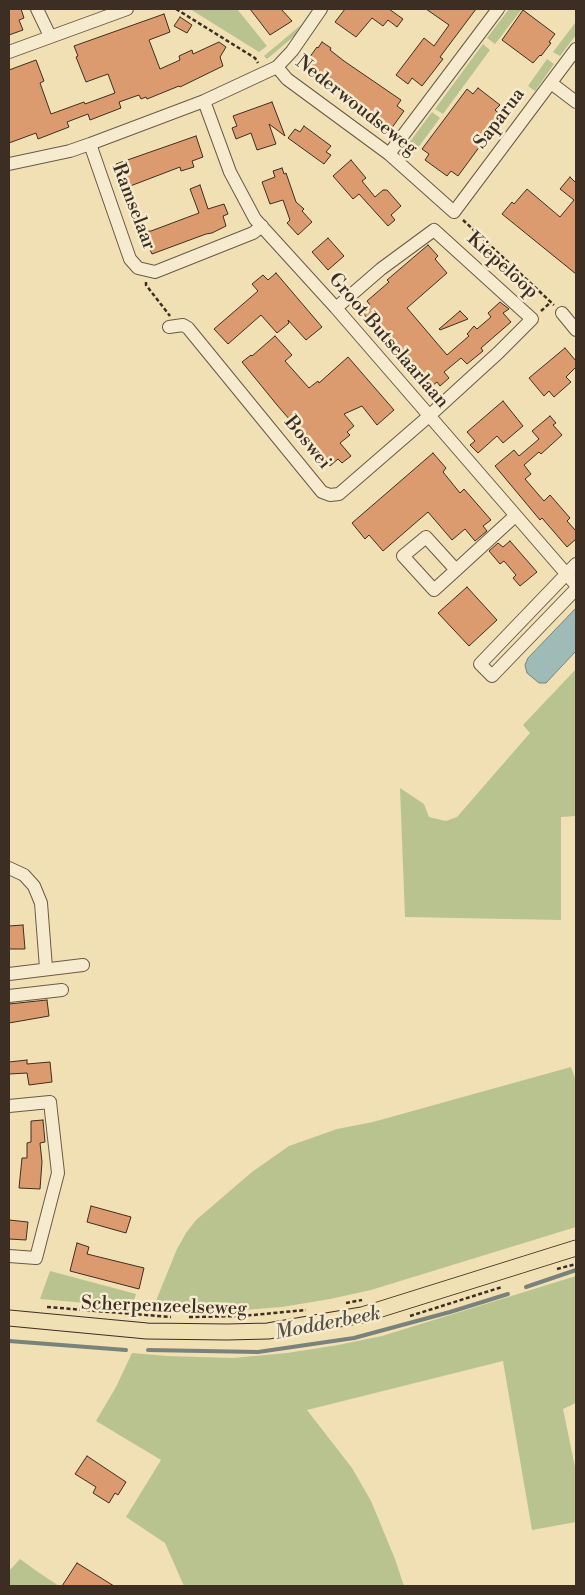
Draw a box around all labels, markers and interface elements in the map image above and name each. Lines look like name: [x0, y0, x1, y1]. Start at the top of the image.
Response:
street label: Nederwoudseweg: [291, 51, 421, 161]
street label: Saparua: [470, 84, 530, 154]
street label: Ramselaar: [106, 161, 160, 253]
street label: Kiepeloop: [462, 228, 542, 304]
street label: Groot Butselaarlaan: [323, 269, 453, 413]
street label: Boswei: [279, 412, 335, 474]
street label: Scherpenzeelseweg: [81, 1293, 247, 1321]
water label: Modderbeek: [273, 1302, 383, 1346]

